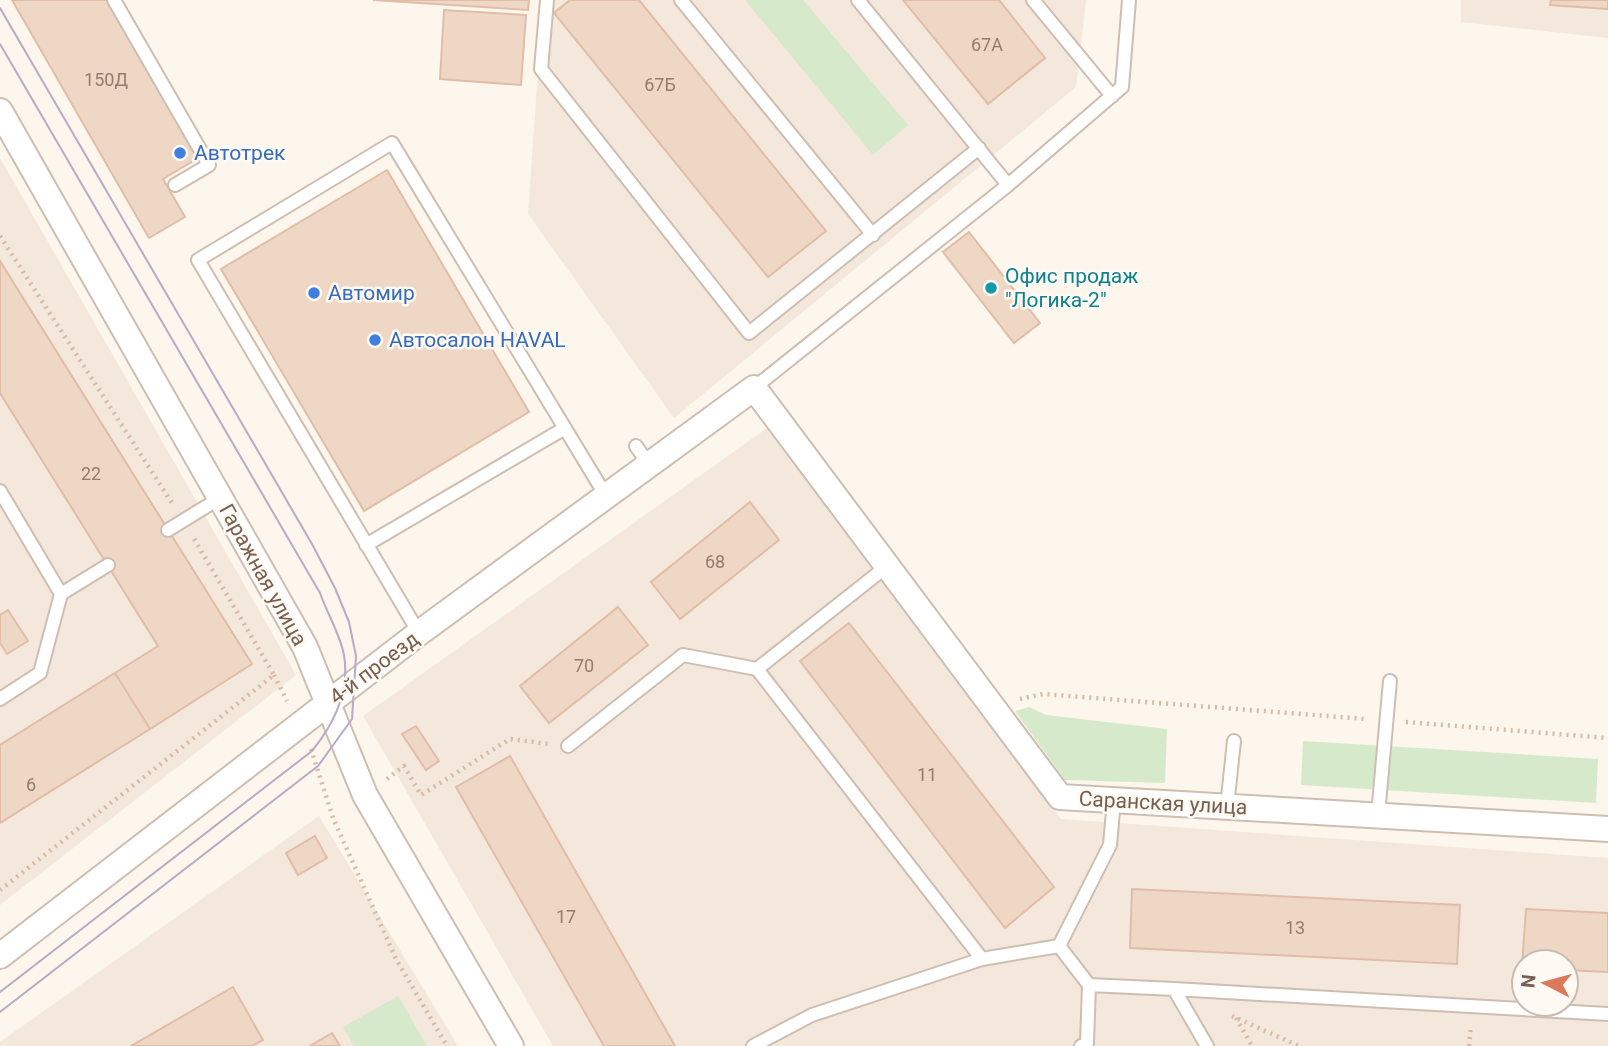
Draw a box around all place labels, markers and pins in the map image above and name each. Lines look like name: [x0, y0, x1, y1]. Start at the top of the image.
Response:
place label: Автотрек: [194, 141, 286, 165]
marker: Автотрек: [172, 145, 188, 161]
place label: Офис продаж "Логика-2": [1005, 264, 1138, 312]
marker: Офис продаж "Логика-2": [983, 280, 999, 296]
place label: Автомир: [328, 281, 415, 305]
marker: Автомир: [306, 285, 322, 301]
place label: Автосалон HAVAL: [389, 328, 566, 352]
marker: Автосалон HAVAL: [367, 332, 383, 348]

